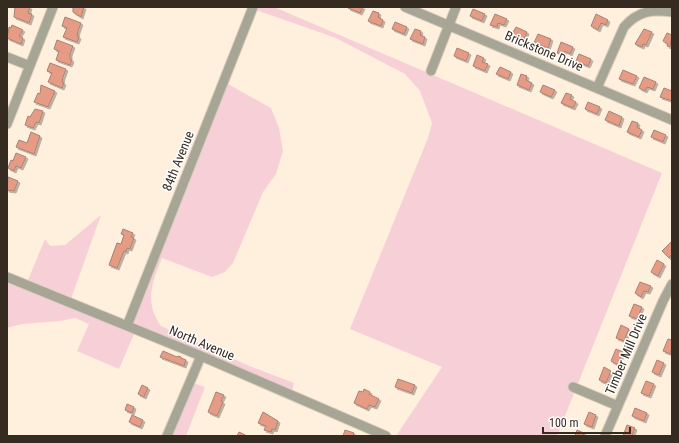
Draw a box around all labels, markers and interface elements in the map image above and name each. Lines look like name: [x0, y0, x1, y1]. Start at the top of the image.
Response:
street label: Brickstone Drive: [503, 28, 585, 74]
street label: 84th Avenue: [159, 129, 197, 193]
street label: Timber Mill Drive: [602, 311, 650, 397]
street label: North Avenue: [167, 323, 237, 363]
scale bar: [543, 409, 630, 435]
text: 100 m: [549, 416, 579, 430]

